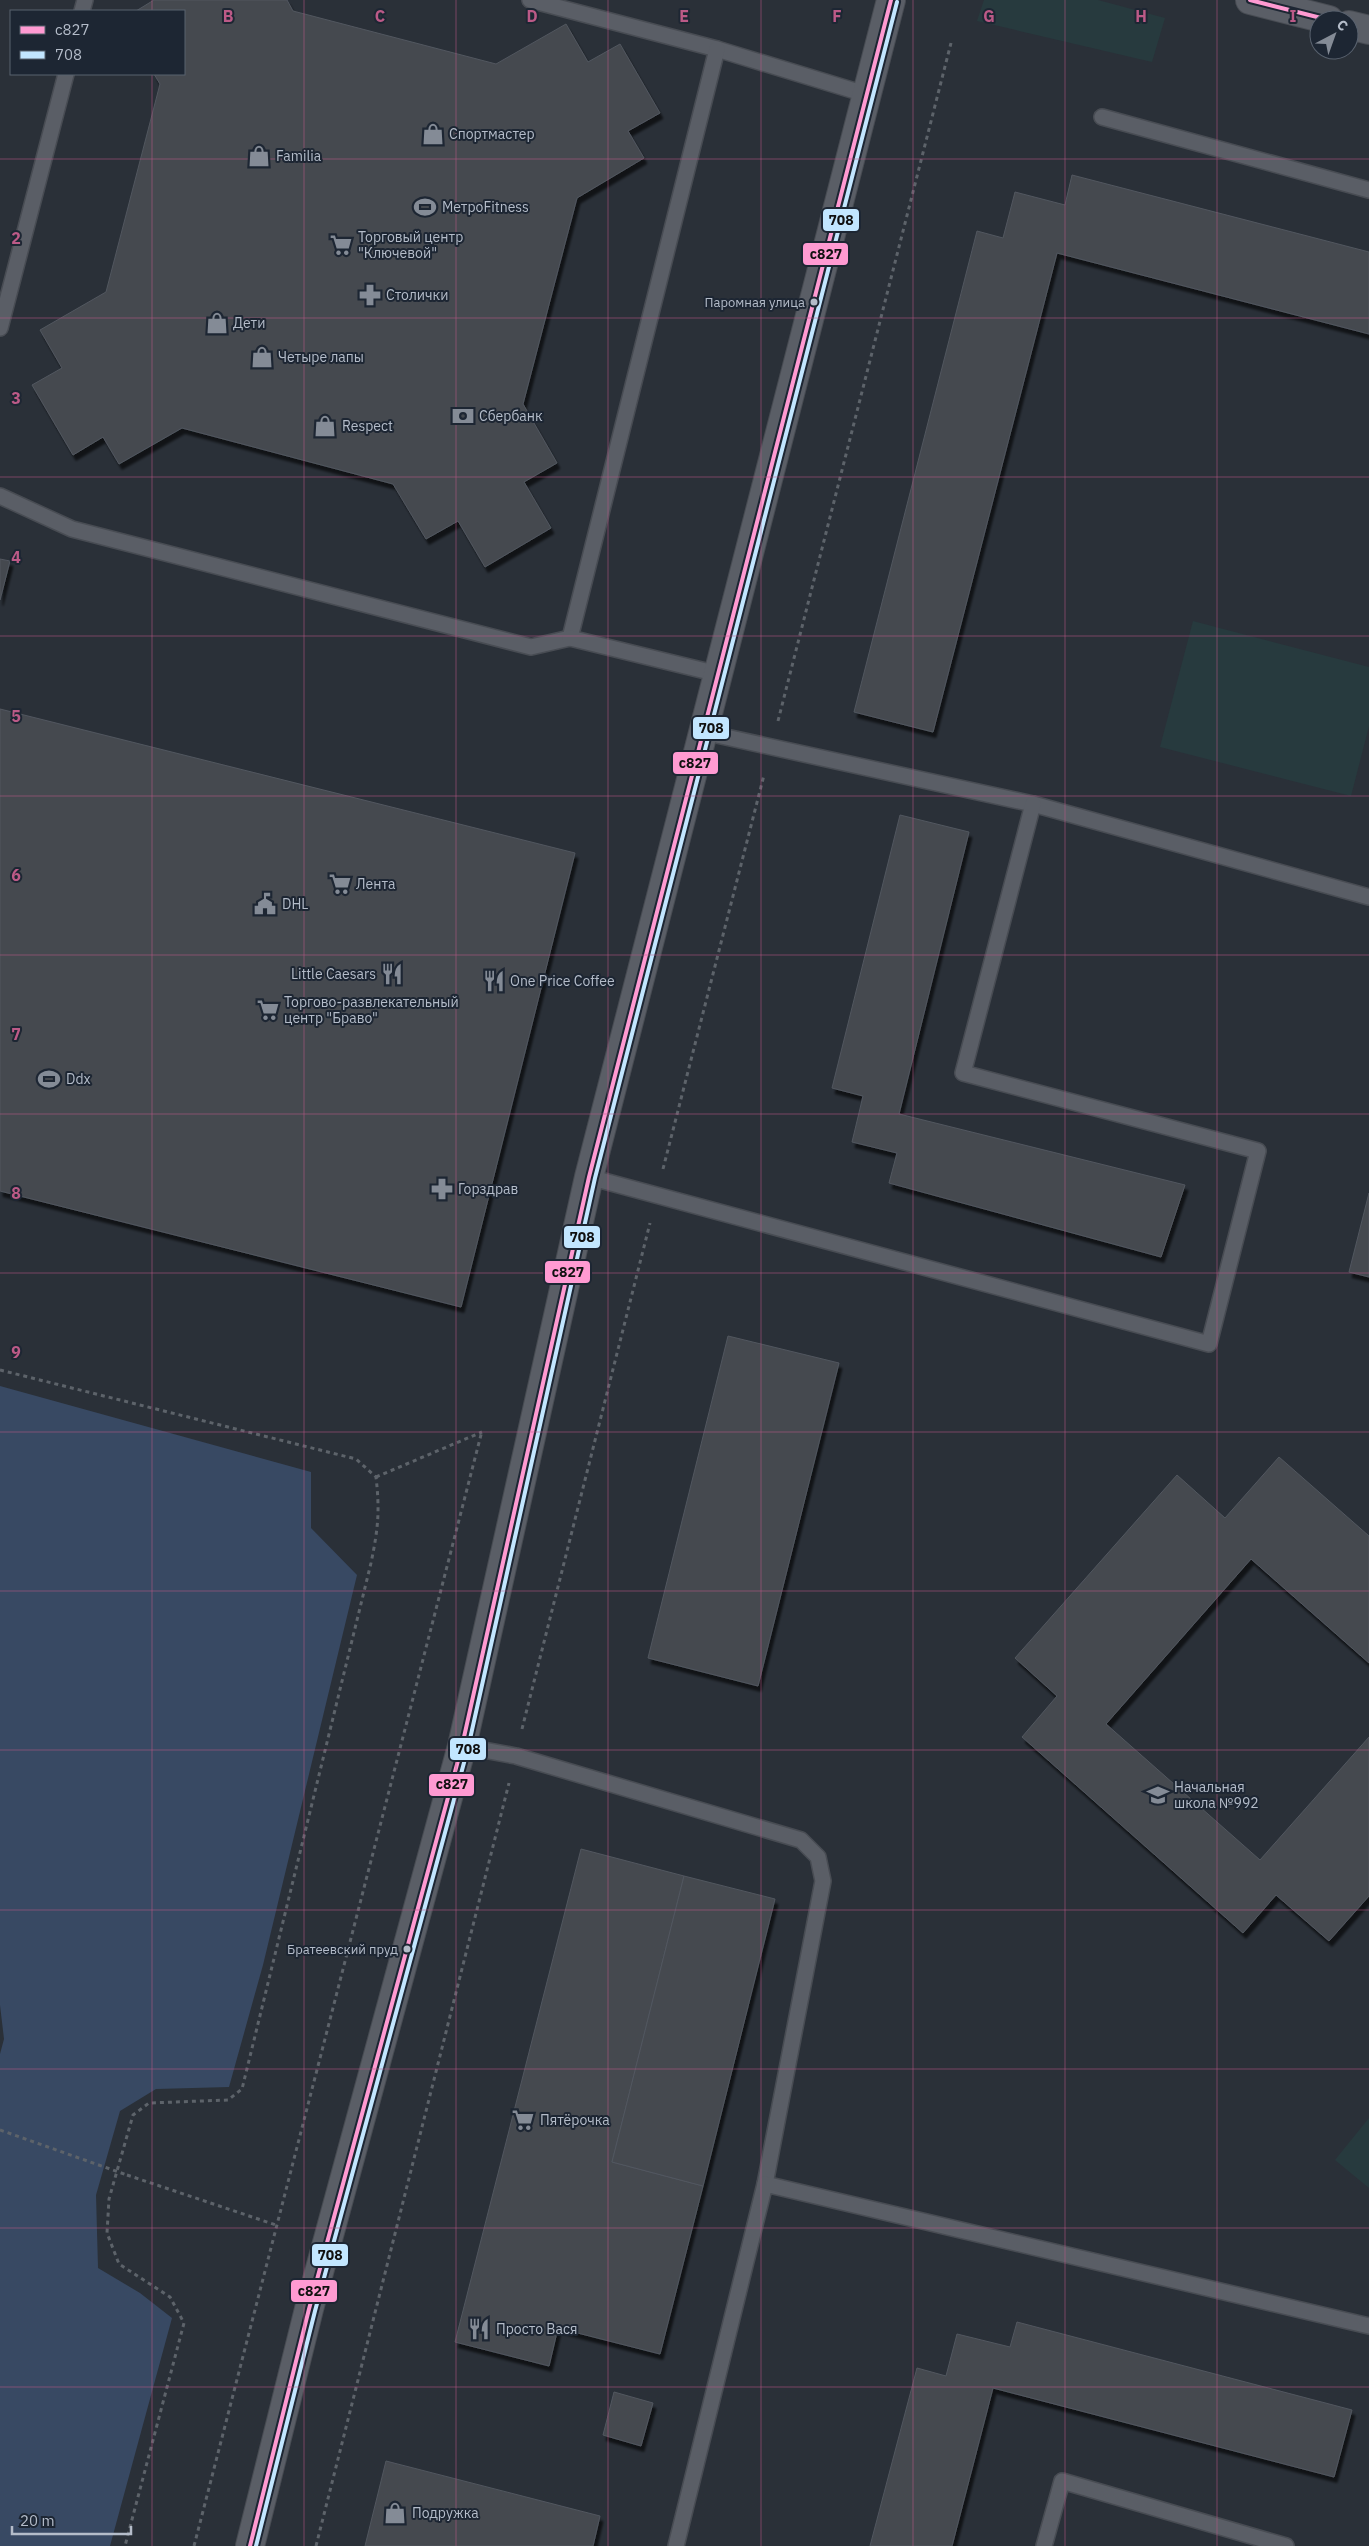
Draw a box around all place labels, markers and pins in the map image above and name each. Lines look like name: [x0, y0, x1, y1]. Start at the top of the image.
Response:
shop icon: Спортмастер: [420, 121, 446, 147]
place label: Спортмастер: [449, 125, 535, 143]
shop icon: Familia: [246, 143, 272, 169]
place label: Familia: [276, 147, 322, 165]
sports icon: МетроFitness: [412, 194, 438, 220]
place label: МетроFitness: [442, 198, 529, 216]
place label: Торговый центр "Ключевой": [358, 228, 463, 262]
supermarket icon: Торговый центр "Ключевой": [328, 232, 354, 258]
pharmacy icon: Столички: [357, 282, 383, 308]
place label: Столички: [386, 286, 449, 304]
place label: Паромная улица: [705, 294, 805, 311]
marker: Паромная улица: [809, 297, 819, 307]
shop icon: Дети: [204, 310, 230, 336]
place label: Дети: [233, 314, 265, 332]
shop icon: Четыре лапы: [249, 344, 275, 370]
place label: Четыре лапы: [278, 348, 364, 366]
bank icon: Сбербанк: [450, 403, 476, 429]
place label: Сбербанк: [479, 407, 543, 425]
shop icon: Respect: [312, 413, 338, 439]
place label: Respect: [342, 417, 393, 435]
supermarket icon: Лента: [327, 871, 353, 897]
place label: Лента: [356, 875, 396, 893]
public building icon: DHL: [252, 891, 278, 917]
place label: DHL: [282, 895, 308, 913]
restaurant icon: Little Caesars: [379, 961, 405, 987]
place label: Little Caesars: [291, 965, 376, 983]
restaurant icon: One Price Coffee: [481, 968, 507, 994]
place label: One Price Coffee: [510, 972, 615, 990]
place label: Торгово-развлекательный центр "Браво": [284, 993, 459, 1027]
supermarket icon: Торгово-развлекательный центр "Браво": [255, 997, 281, 1023]
sports icon: Ddx: [36, 1066, 62, 1092]
place label: Ddx: [66, 1070, 91, 1088]
pharmacy icon: Горздрав: [429, 1176, 455, 1202]
place label: Горздрав: [458, 1180, 518, 1198]
place label: Начальная школа №992: [1174, 1778, 1259, 1812]
school or university icon: Начальная школа №992: [1145, 1782, 1171, 1808]
place label: Братеевский пруд: [287, 1941, 398, 1958]
marker: Братеевский пруд: [402, 1944, 412, 1954]
supermarket icon: Пятёрочка: [510, 2107, 536, 2133]
place label: Пятёрочка: [540, 2111, 610, 2129]
restaurant icon: Просто Вася: [466, 2316, 492, 2342]
place label: Просто Вася: [496, 2320, 577, 2338]
shop icon: Подружка: [382, 2500, 408, 2526]
place label: Подружка: [412, 2504, 479, 2522]

